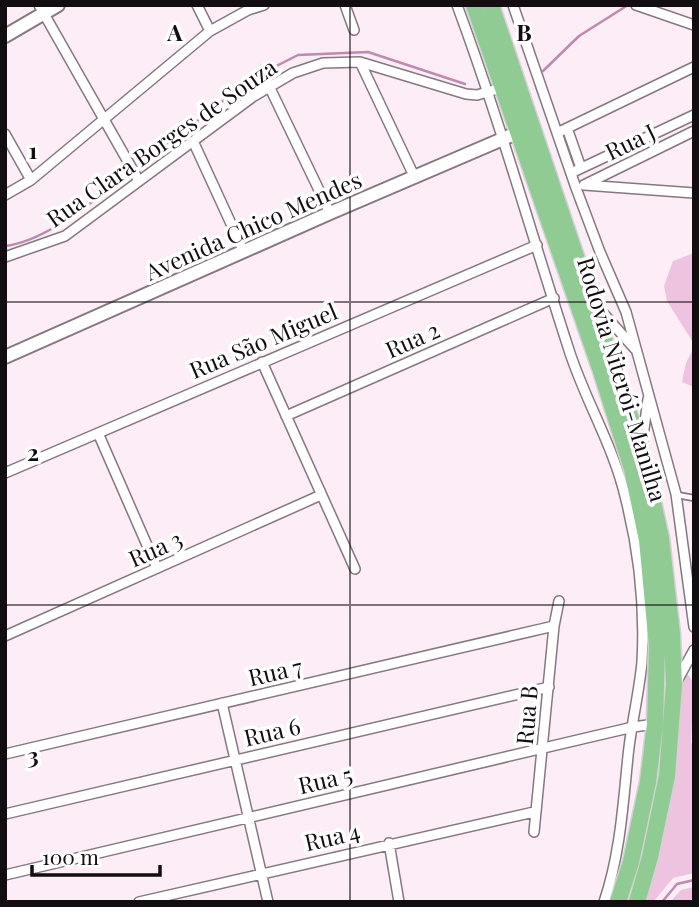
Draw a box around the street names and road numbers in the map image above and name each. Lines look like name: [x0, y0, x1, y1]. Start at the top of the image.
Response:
street label: Rua Clara Borges de Souza: [40, 50, 283, 233]
street label: Rua J: [600, 116, 660, 166]
street label: Avenida Chico Mendes: [139, 163, 366, 287]
street label: Rodovia Niterói-Manilha: [571, 253, 675, 506]
street label: Rua São Miguel: [184, 295, 342, 385]
street label: Rua 2: [380, 313, 444, 365]
street label: Rua 3: [123, 523, 187, 573]
street label: Rua 7: [245, 650, 306, 692]
street label: Rua B: [508, 684, 544, 746]
street label: Rua 6: [241, 709, 303, 753]
street label: Rua 5: [295, 758, 355, 800]
street label: Rua 4: [301, 815, 363, 857]

